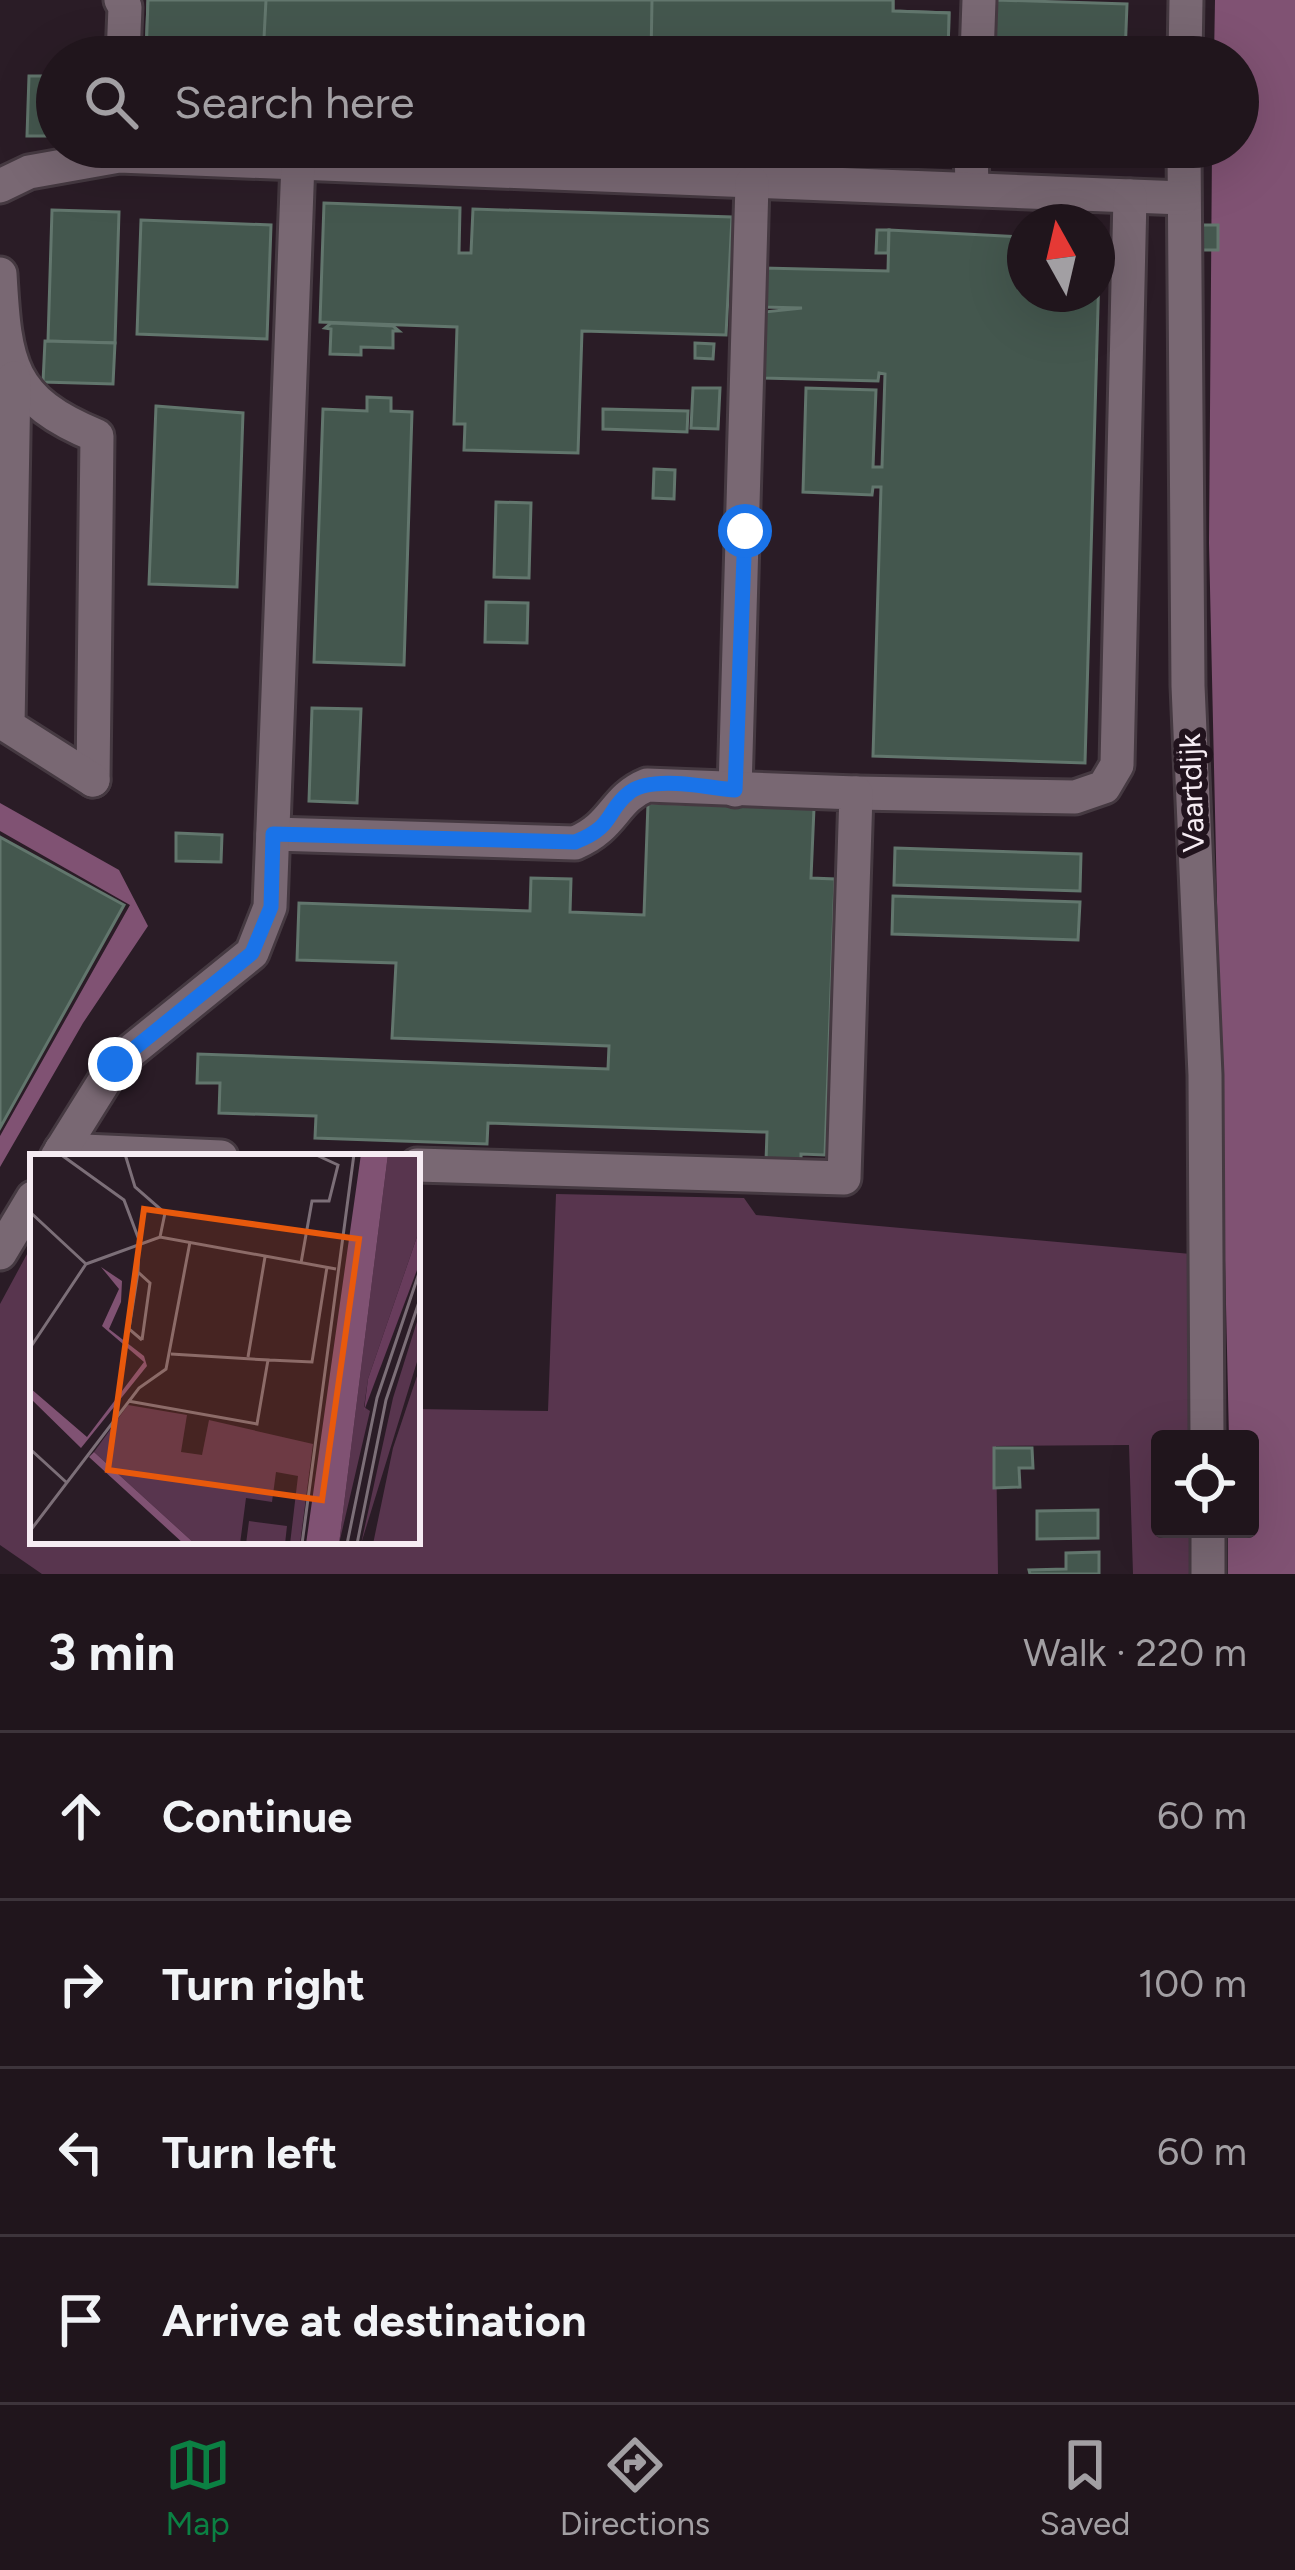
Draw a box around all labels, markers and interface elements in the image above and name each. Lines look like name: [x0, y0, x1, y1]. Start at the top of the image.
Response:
search box: [36, 36, 1259, 168]
icon: search: [78, 69, 144, 135]
text: Search here: [174, 75, 414, 129]
north arrow: [1007, 204, 1115, 312]
route start: [718, 504, 772, 558]
street label: Vaartdijk: [1171, 733, 1212, 853]
route end: [88, 1037, 142, 1091]
inset map: [30, 1154, 420, 1544]
map controls: [1151, 1430, 1259, 1538]
button: locate: [1151, 1430, 1259, 1538]
text: 3 min: [48, 1622, 175, 1683]
text: Walk · 220 m: [1023, 1629, 1247, 1676]
icon: ahead: [48, 1783, 114, 1849]
text: Continue: [162, 1789, 352, 1843]
text: 60 m: [1157, 1792, 1247, 1839]
icon: right: [48, 1951, 114, 2017]
text: Turn right: [162, 1957, 365, 2011]
text: 100 m: [1138, 1960, 1247, 2007]
icon: left: [48, 2119, 114, 2185]
text: Turn left: [162, 2125, 337, 2179]
text: 60 m: [1157, 2128, 1247, 2175]
icon: arrive: [48, 2287, 114, 2353]
text: Arrive at destination: [162, 2293, 586, 2347]
tab: Map: [165, 2432, 231, 2543]
tab: Directions: [560, 2432, 710, 2543]
tab: Saved: [1039, 2432, 1130, 2543]

